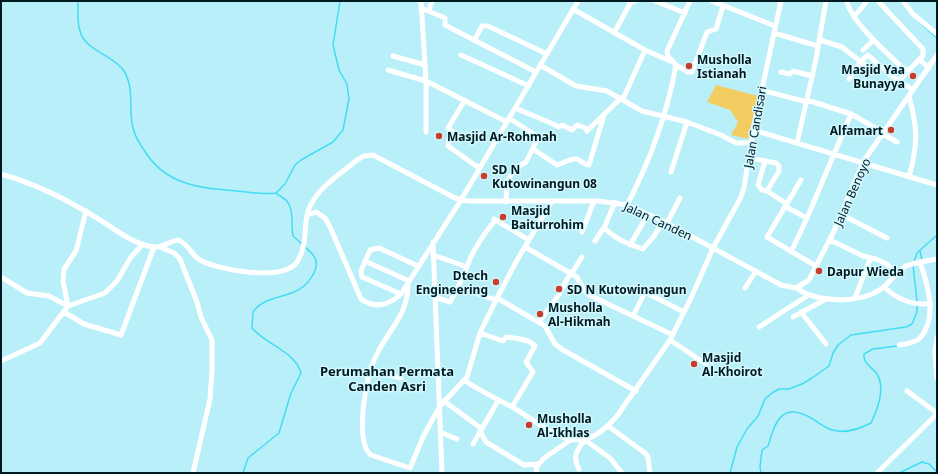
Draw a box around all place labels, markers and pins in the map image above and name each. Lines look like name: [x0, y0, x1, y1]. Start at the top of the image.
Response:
place label: Musholla Istianah: [697, 51, 752, 82]
marker: Musholla Istianah: [684, 61, 694, 71]
place label: Masjid Yaa Bunayya: [841, 61, 905, 92]
marker: Masjid Yaa Bunayya: [908, 71, 918, 81]
place label: Alfamart: [830, 122, 883, 139]
marker: Alfamart: [886, 125, 896, 135]
place label: Masjid Ar-Rohmah: [447, 128, 557, 145]
marker: Masjid Ar-Rohmah: [434, 131, 444, 141]
place label: SD N Kutowinangun 08: [492, 161, 597, 192]
marker: SD N Kutowinangun 08: [479, 171, 489, 181]
place label: Masjid Baiturrohim: [511, 202, 584, 233]
marker: Masjid Baiturrohim: [498, 212, 508, 222]
place label: Dapur Wieda: [827, 263, 904, 280]
marker: Dapur Wieda: [814, 266, 824, 276]
place label: Dtech Engineering: [416, 267, 488, 298]
marker: Dtech Engineering: [491, 277, 501, 287]
place label: SD N Kutowinangun: [567, 281, 686, 298]
marker: SD N Kutowinangun: [554, 284, 564, 294]
place label: Musholla Al-Hikmah: [548, 299, 611, 330]
marker: Musholla Al-Hikmah: [535, 309, 545, 319]
place label: Masjid Al-Khoirot: [702, 349, 762, 380]
marker: Masjid Al-Khoirot: [689, 359, 699, 369]
place label: Musholla Al-Ikhlas: [537, 410, 592, 441]
marker: Musholla Al-Ikhlas: [524, 420, 534, 430]

